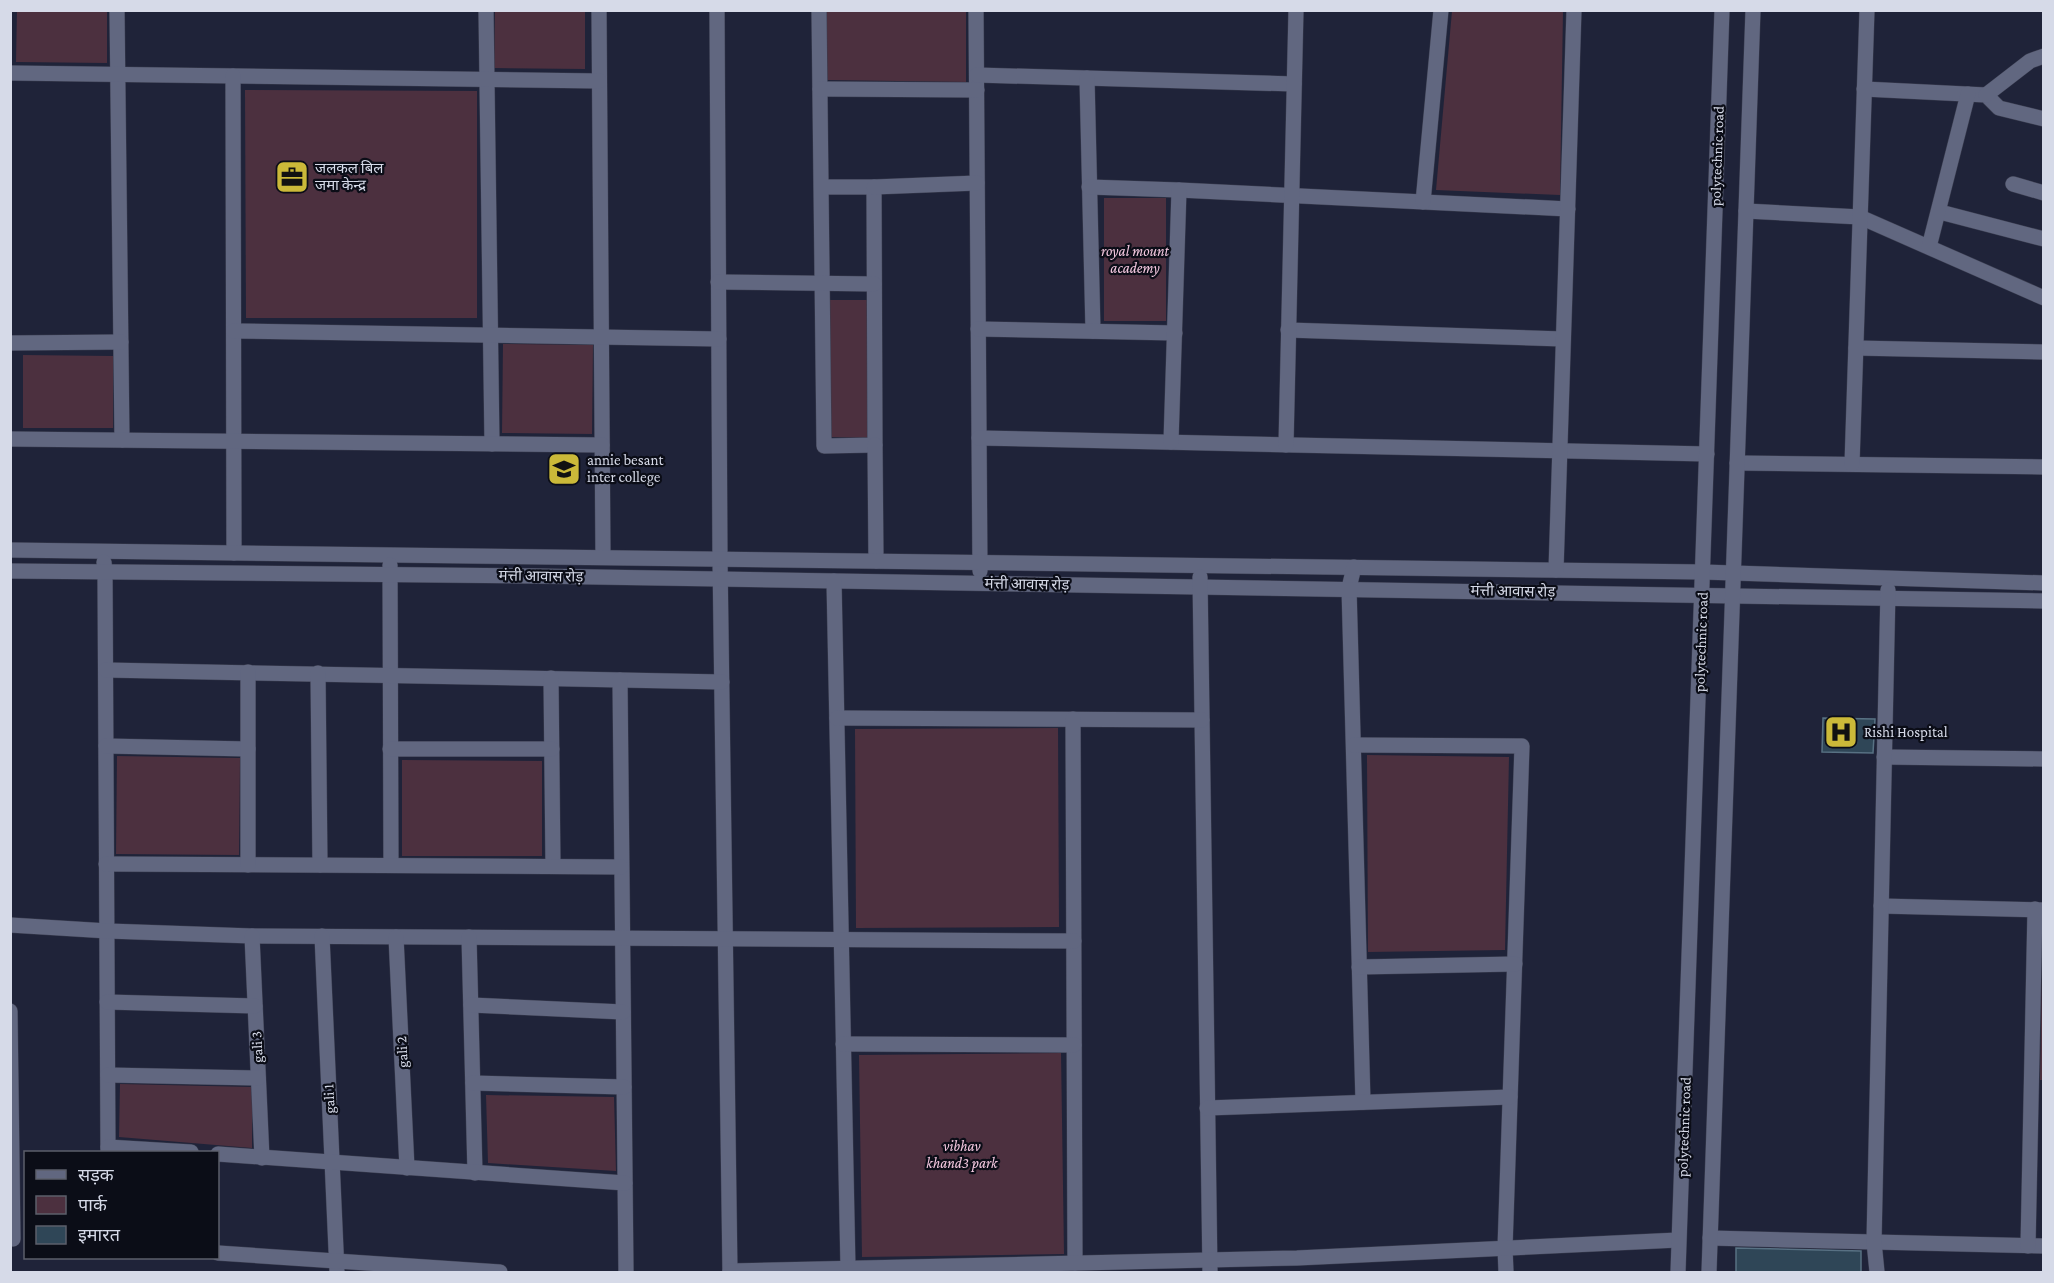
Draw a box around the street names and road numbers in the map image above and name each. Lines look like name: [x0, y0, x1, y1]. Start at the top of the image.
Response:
street label: polytechnic road: [1707, 106, 1728, 206]
street label: मंत्ती आवास रोड़: [499, 567, 584, 585]
street label: मंत्ती आवास रोड़: [985, 575, 1070, 593]
street label: मंत्ती आवास रोड़: [1471, 582, 1556, 600]
street label: polytechnic road: [1691, 592, 1712, 692]
street label: gali 3: [248, 1031, 267, 1063]
street label: gali 2: [393, 1036, 412, 1068]
street label: polytechnic road: [1674, 1077, 1695, 1177]
street label: gali 1: [320, 1084, 339, 1114]

